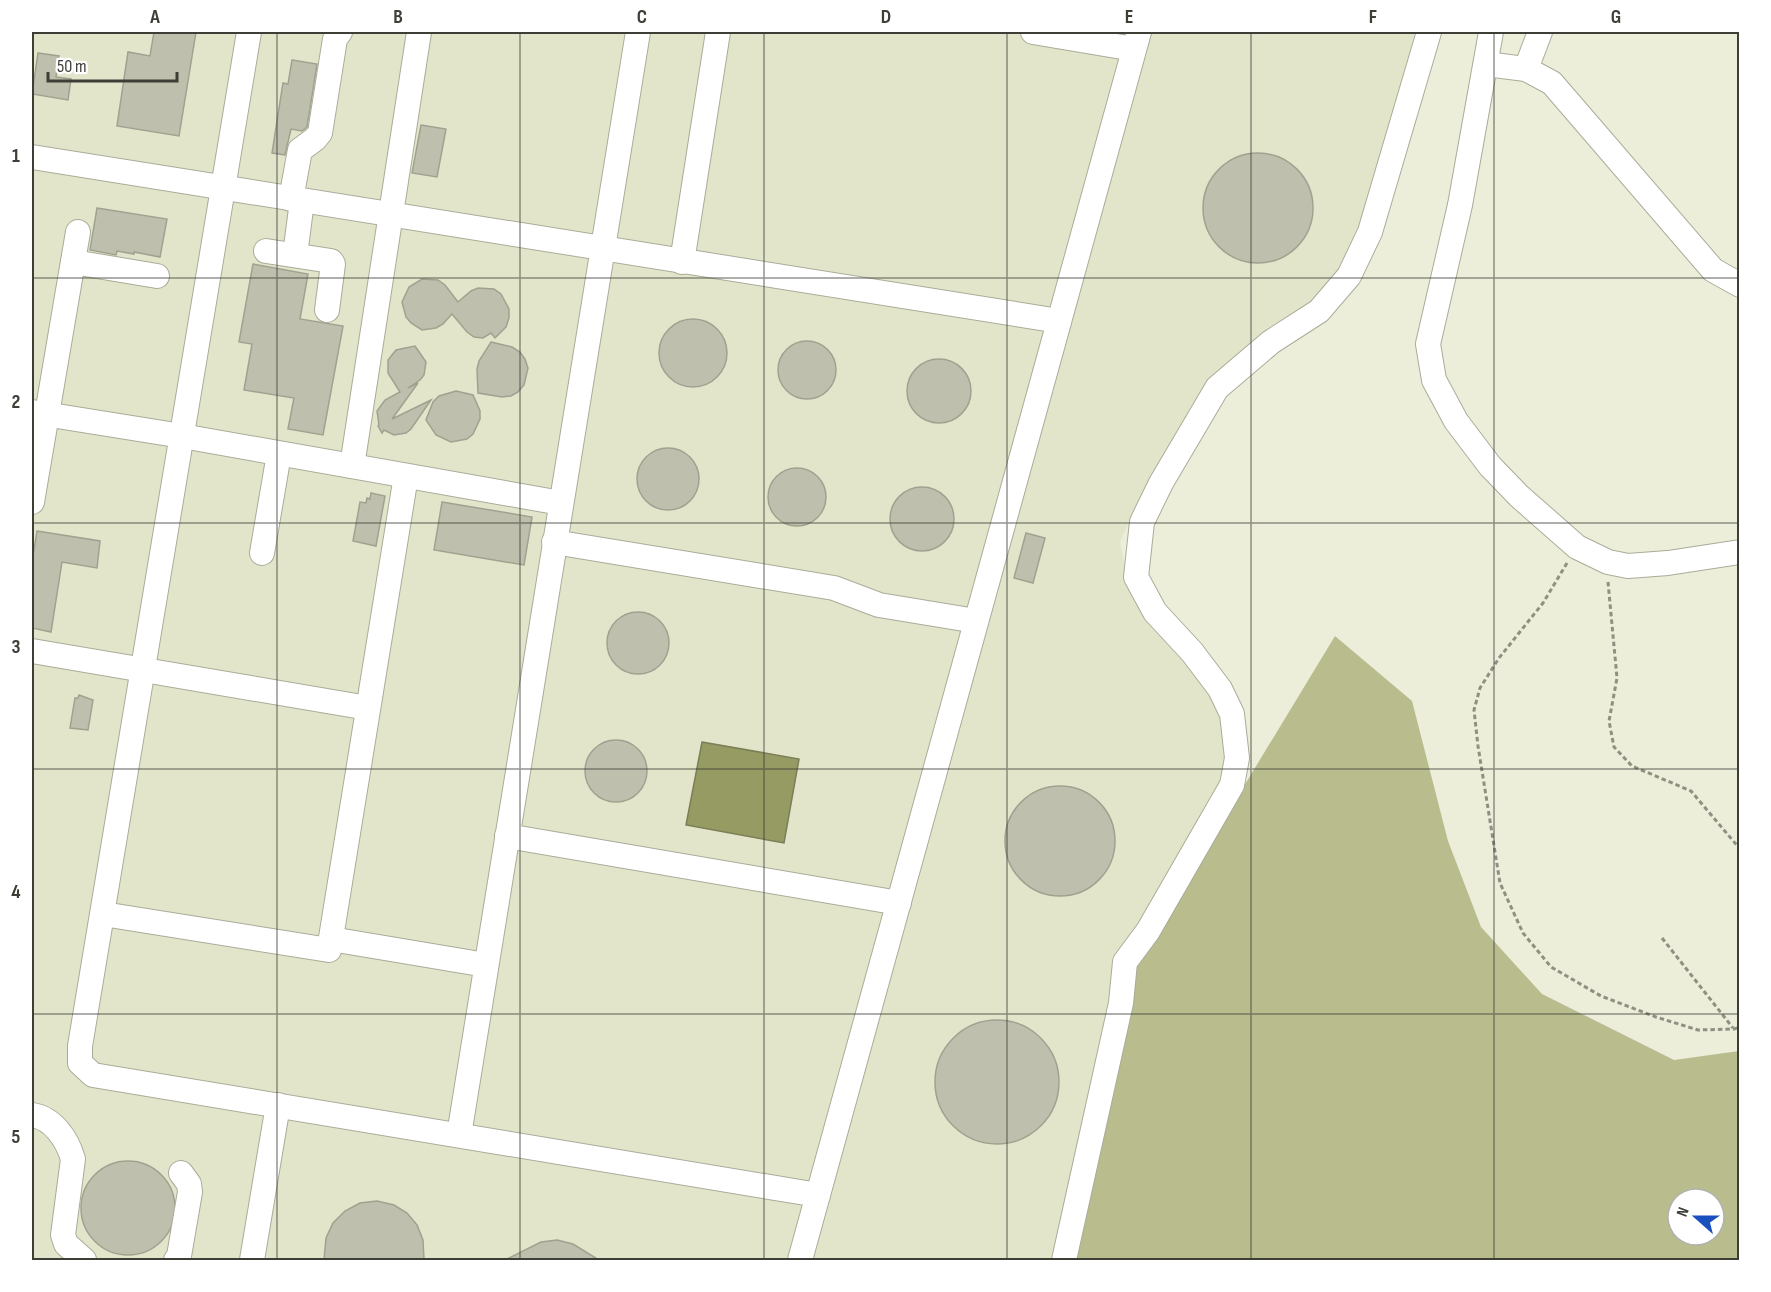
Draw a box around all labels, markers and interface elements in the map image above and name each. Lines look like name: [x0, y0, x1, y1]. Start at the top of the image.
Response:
text: A: [149, 5, 160, 29]
text: B: [393, 5, 403, 29]
text: C: [637, 5, 647, 29]
text: D: [881, 5, 891, 29]
text: E: [1125, 5, 1133, 29]
text: F: [1369, 5, 1377, 29]
text: G: [1611, 5, 1621, 29]
scale bar: [48, 45, 177, 83]
text: 50 m: [57, 56, 87, 77]
text: 1: [12, 144, 20, 168]
text: 2: [12, 390, 20, 414]
text: 3: [12, 635, 21, 659]
text: 4: [11, 880, 21, 904]
text: 5: [12, 1125, 21, 1149]
north arrow: [1666, 1187, 1726, 1247]
text: N: [1673, 1205, 1694, 1220]

